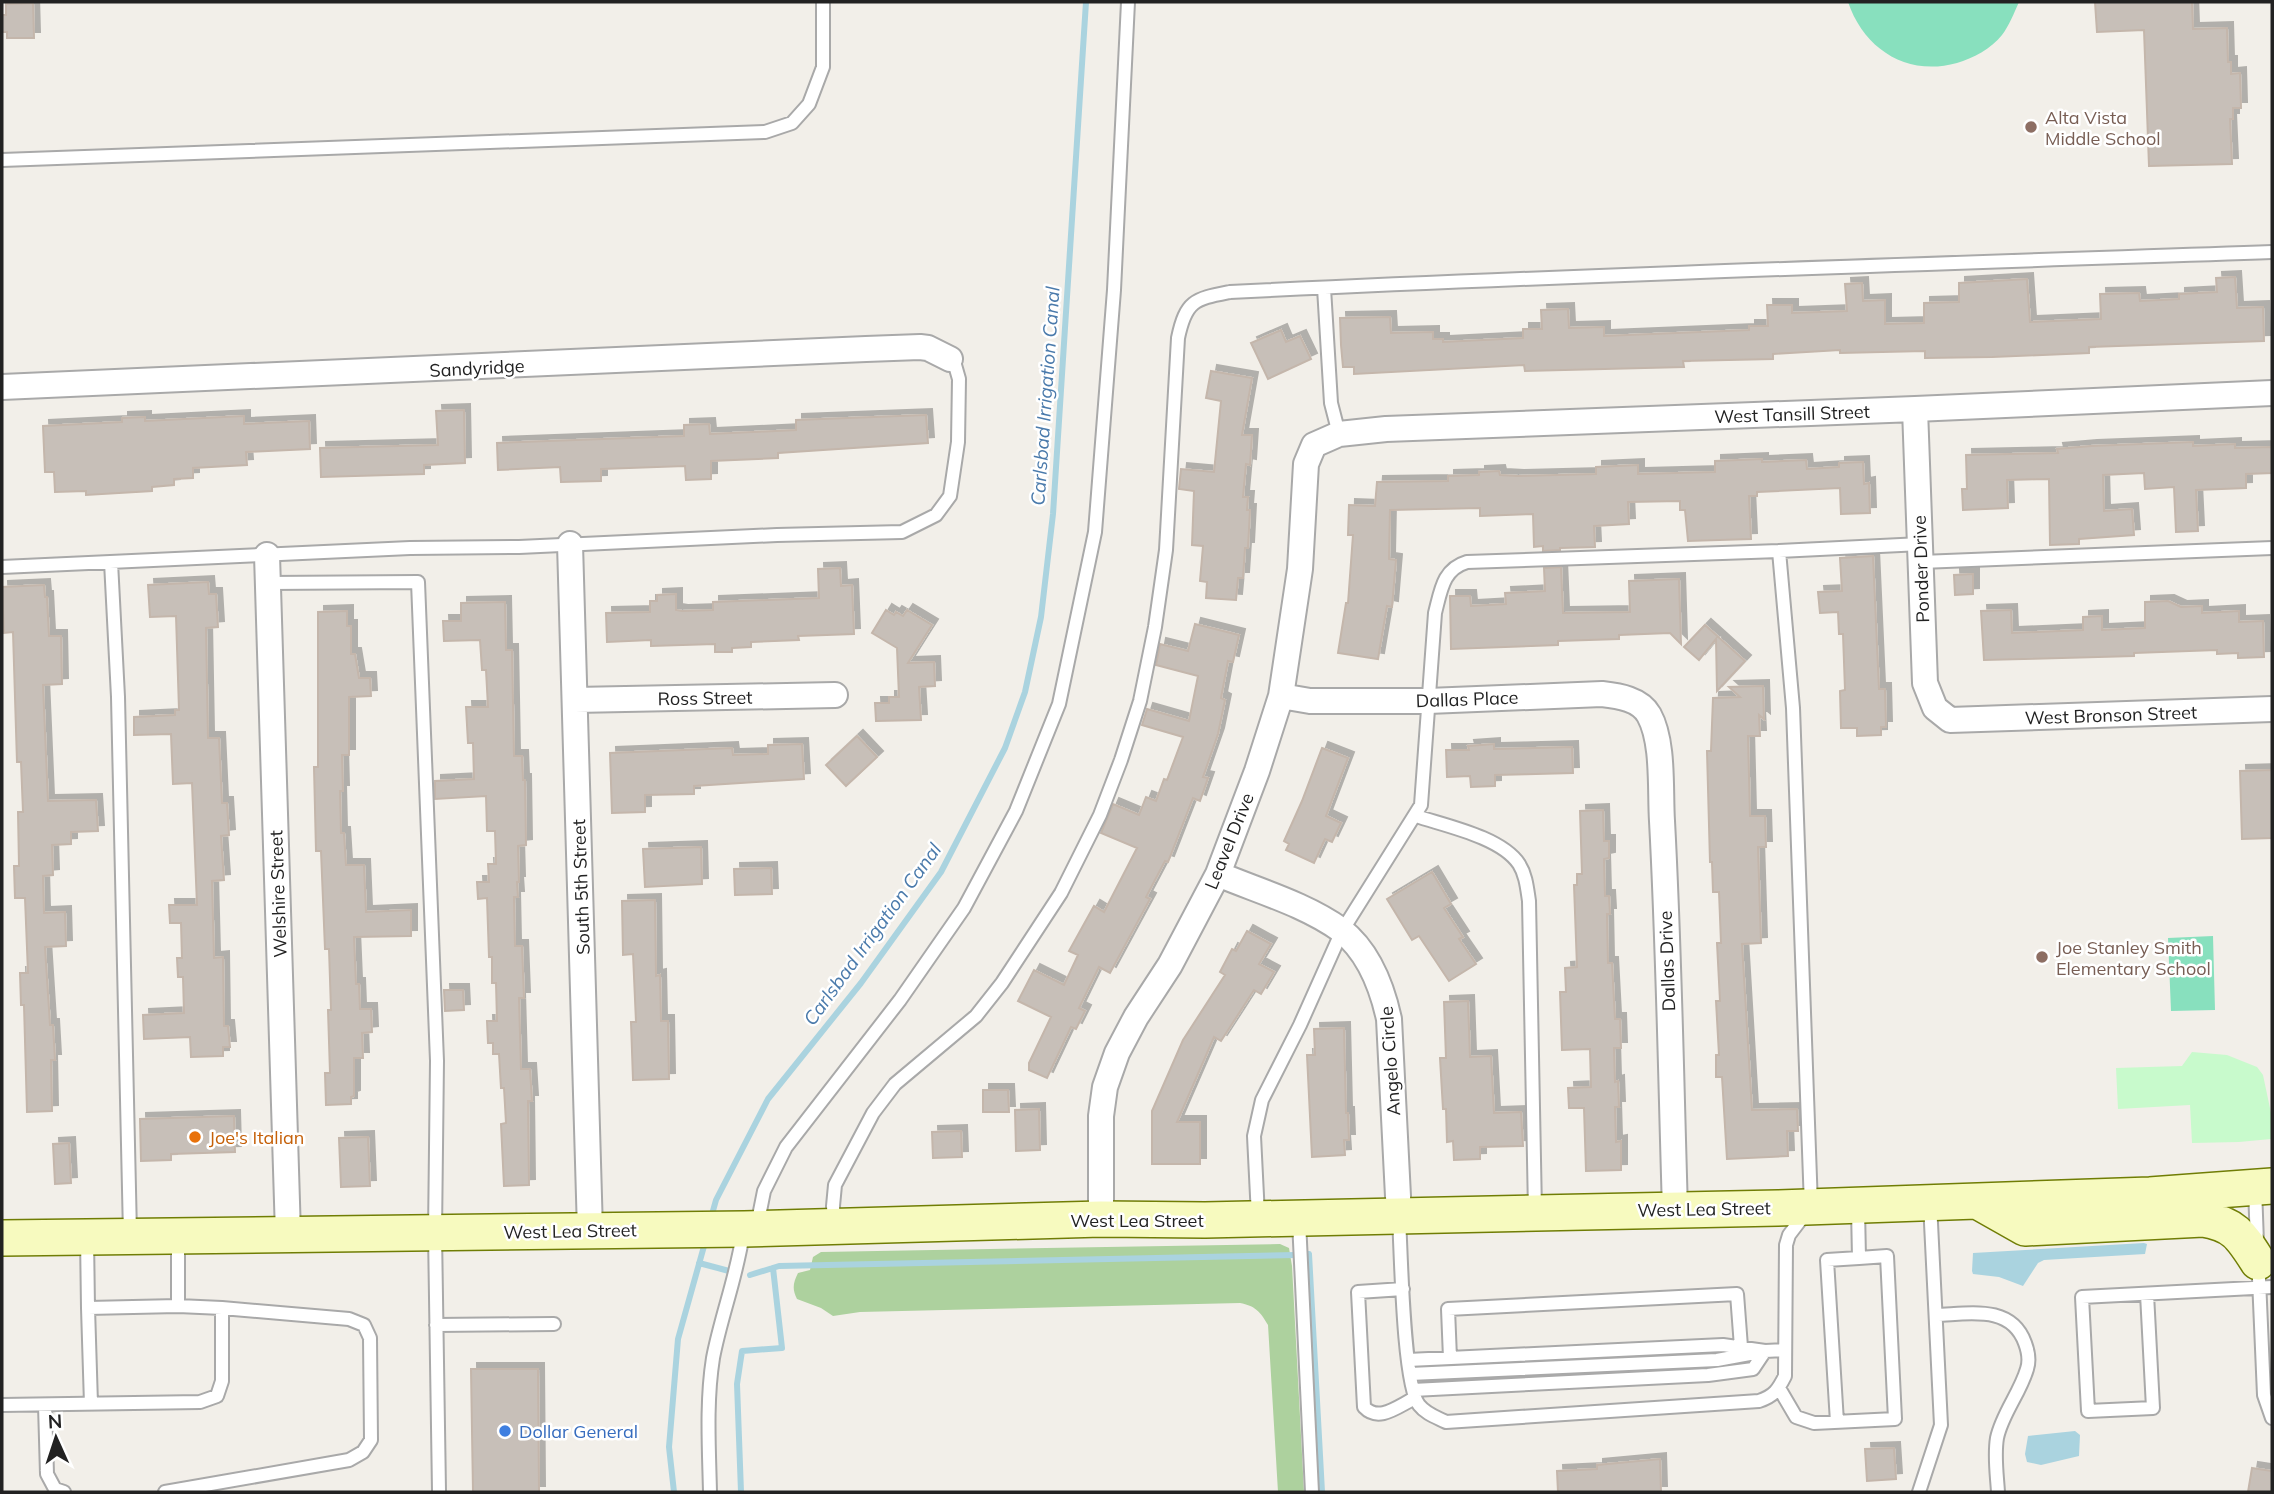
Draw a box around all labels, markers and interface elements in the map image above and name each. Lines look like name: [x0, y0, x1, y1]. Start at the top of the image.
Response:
place label: Alta Vista Middle School: [2045, 106, 2161, 150]
marker: Alta Vista Middle School: [2023, 119, 2039, 135]
water label: Carlsbad Irrigation Canal: [1025, 285, 1065, 506]
street label: Sandyridge: [429, 354, 525, 382]
street label: West Tansill Street: [1714, 400, 1870, 428]
street label: Ponder Drive: [1908, 515, 1934, 623]
street label: Ross Street: [657, 686, 753, 710]
street label: Dallas Place: [1415, 686, 1519, 712]
street label: West Bronson Street: [2024, 701, 2198, 729]
street label: Leavel Drive: [1199, 789, 1259, 893]
street label: South 5th Street: [567, 819, 595, 955]
street label: Welshire Street: [264, 830, 292, 958]
water label: Carlsbad Irrigation Canal: [798, 838, 946, 1030]
street label: Dallas Drive: [1654, 910, 1680, 1012]
place label: Joe Stanley Smith Elementary School: [2056, 936, 2211, 980]
marker: Joe Stanley Smith Elementary School: [2034, 949, 2050, 965]
street label: Angelo Circle: [1375, 1005, 1405, 1117]
place label: Joe's Italian: [209, 1126, 304, 1149]
marker: Joe's Italian: [187, 1129, 203, 1145]
street label: West Lea Street: [1637, 1196, 1771, 1222]
street label: West Lea Street: [1070, 1209, 1204, 1232]
street label: West Lea Street: [503, 1218, 637, 1244]
north arrow: [21, 1403, 91, 1473]
text: N: [47, 1409, 63, 1433]
place label: Dollar General: [519, 1420, 638, 1443]
marker: Dollar General: [497, 1423, 513, 1439]

